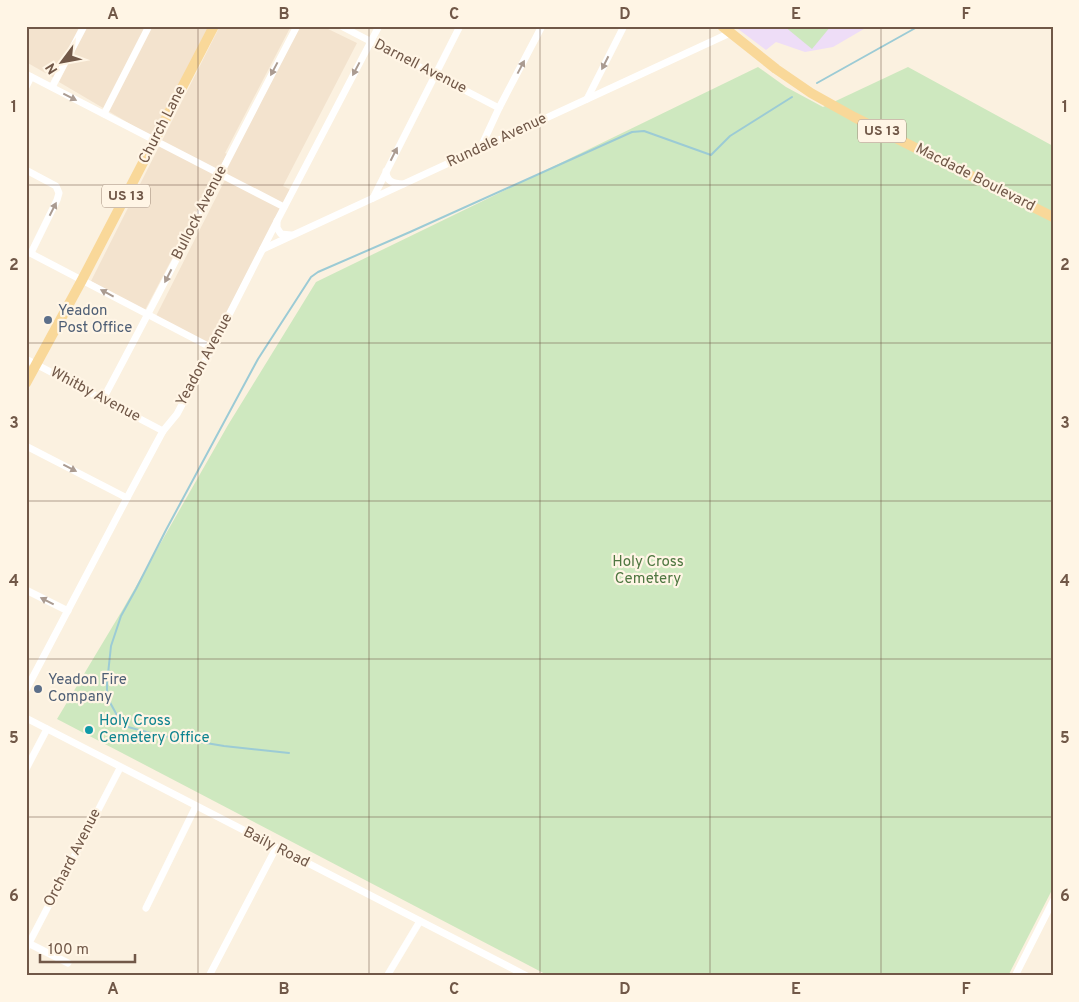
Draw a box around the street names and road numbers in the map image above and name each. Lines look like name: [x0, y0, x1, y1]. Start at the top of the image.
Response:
street label: Darnell Avenue: [370, 35, 470, 99]
street label: Church Lane: [135, 83, 191, 167]
street label: Rundale Avenue: [444, 109, 550, 173]
road number: US 13: [858, 120, 906, 142]
street label: Macdade Boulevard: [912, 140, 1038, 216]
street label: Bullock Avenue: [168, 163, 232, 263]
road number: US 13: [102, 185, 150, 208]
street label: Yeadon Avenue: [173, 310, 237, 410]
street label: Whitby Avenue: [47, 363, 143, 427]
street label: Orchard Avenue: [40, 806, 106, 910]
street label: Baily Road: [240, 823, 312, 873]

